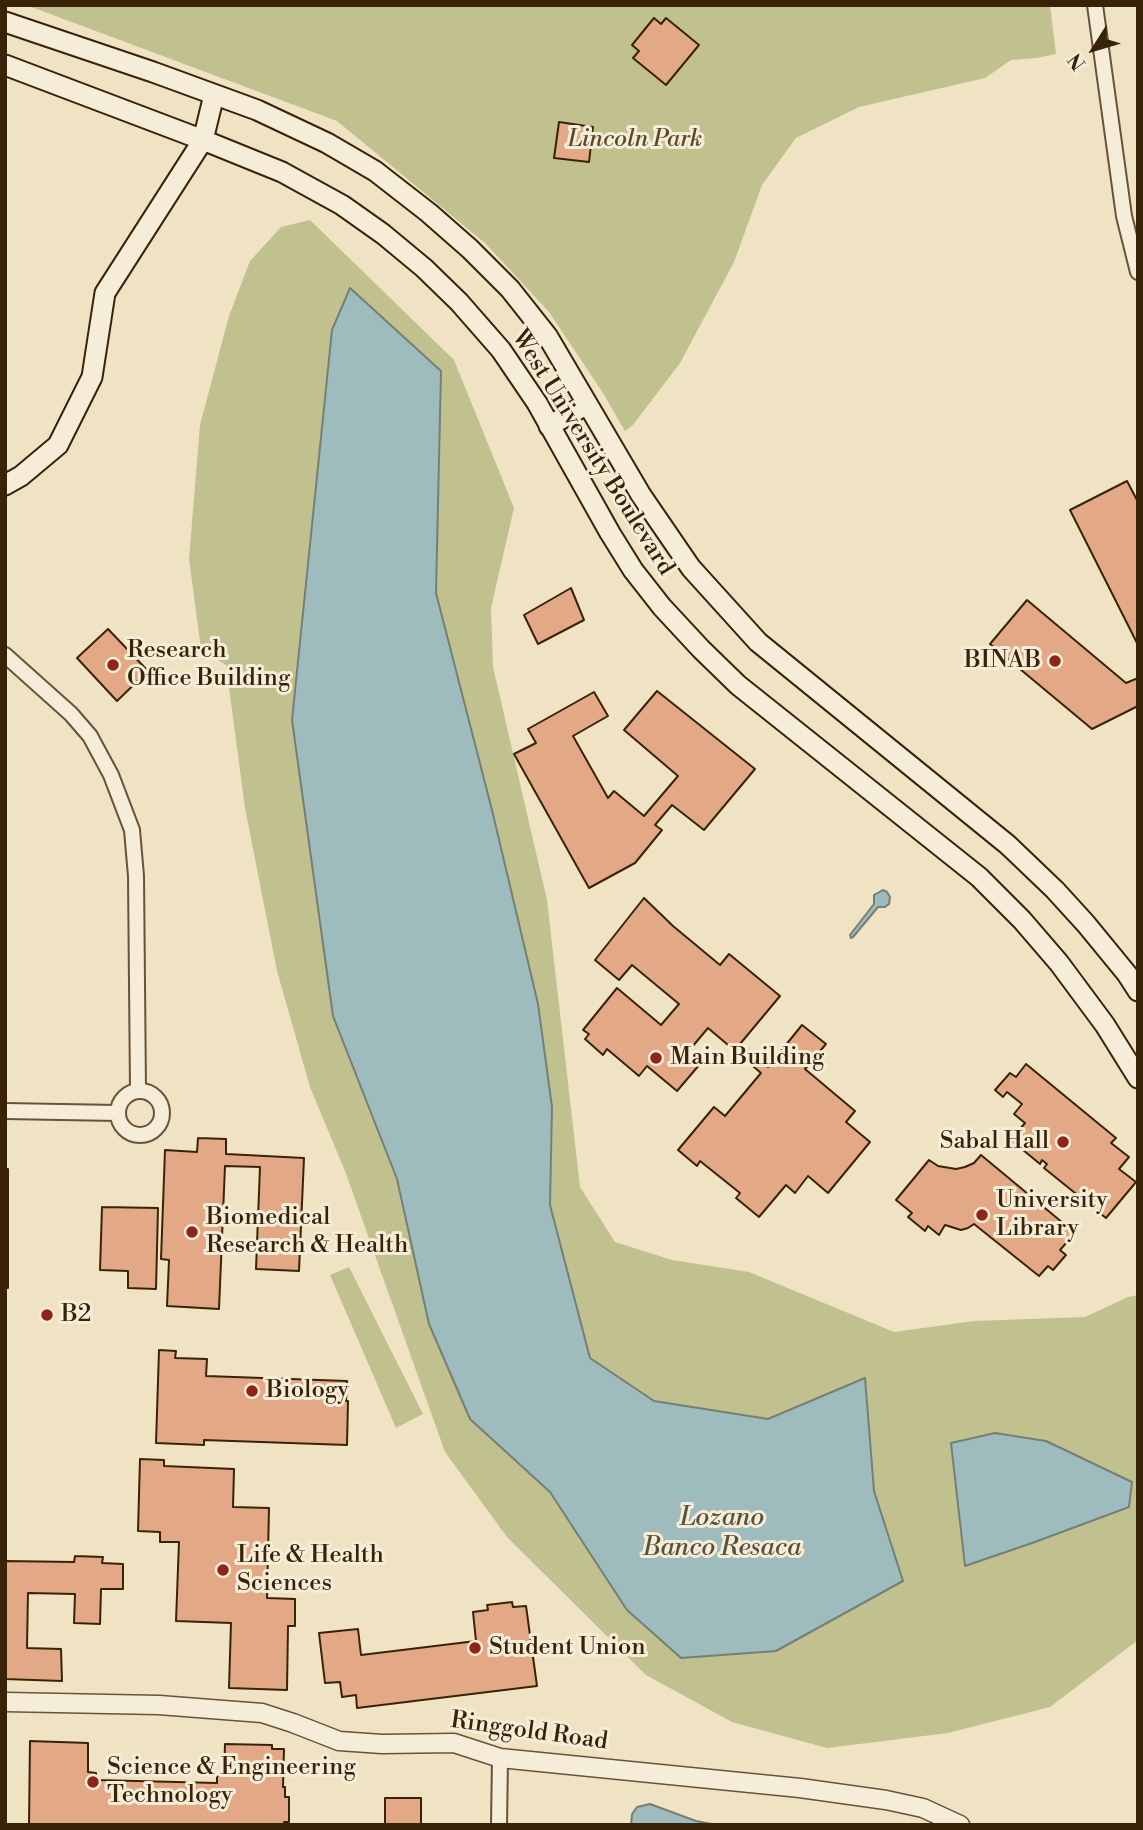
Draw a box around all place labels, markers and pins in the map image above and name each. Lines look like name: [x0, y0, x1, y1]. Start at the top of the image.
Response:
place label: Research Office Building: [127, 637, 290, 693]
place label: BINAB: [964, 647, 1041, 675]
marker: BINAB: [1047, 653, 1063, 669]
marker: Research Office Building: [105, 657, 121, 673]
place label: Main Building: [670, 1044, 824, 1072]
marker: Main Building: [648, 1050, 664, 1066]
place label: Sabal Hall: [940, 1128, 1049, 1156]
marker: Sabal Hall: [1055, 1134, 1071, 1150]
place label: University Library: [996, 1187, 1108, 1243]
place label: Biomedical Research & Health: [206, 1204, 408, 1260]
marker: University Library: [974, 1207, 990, 1223]
marker: Biomedical Research & Health: [184, 1224, 200, 1240]
place label: B2: [61, 1301, 92, 1329]
marker: B2: [39, 1307, 55, 1323]
place label: Biology: [266, 1377, 349, 1405]
marker: Biology: [244, 1383, 260, 1399]
place label: Life & Health Sciences: [237, 1542, 384, 1598]
marker: Life & Health Sciences: [215, 1562, 231, 1578]
place label: Student Union: [489, 1634, 646, 1662]
marker: Student Union: [467, 1640, 483, 1656]
place label: Science & Engineering Technology: [107, 1754, 356, 1810]
marker: Science & Engineering Technology: [85, 1774, 101, 1790]

